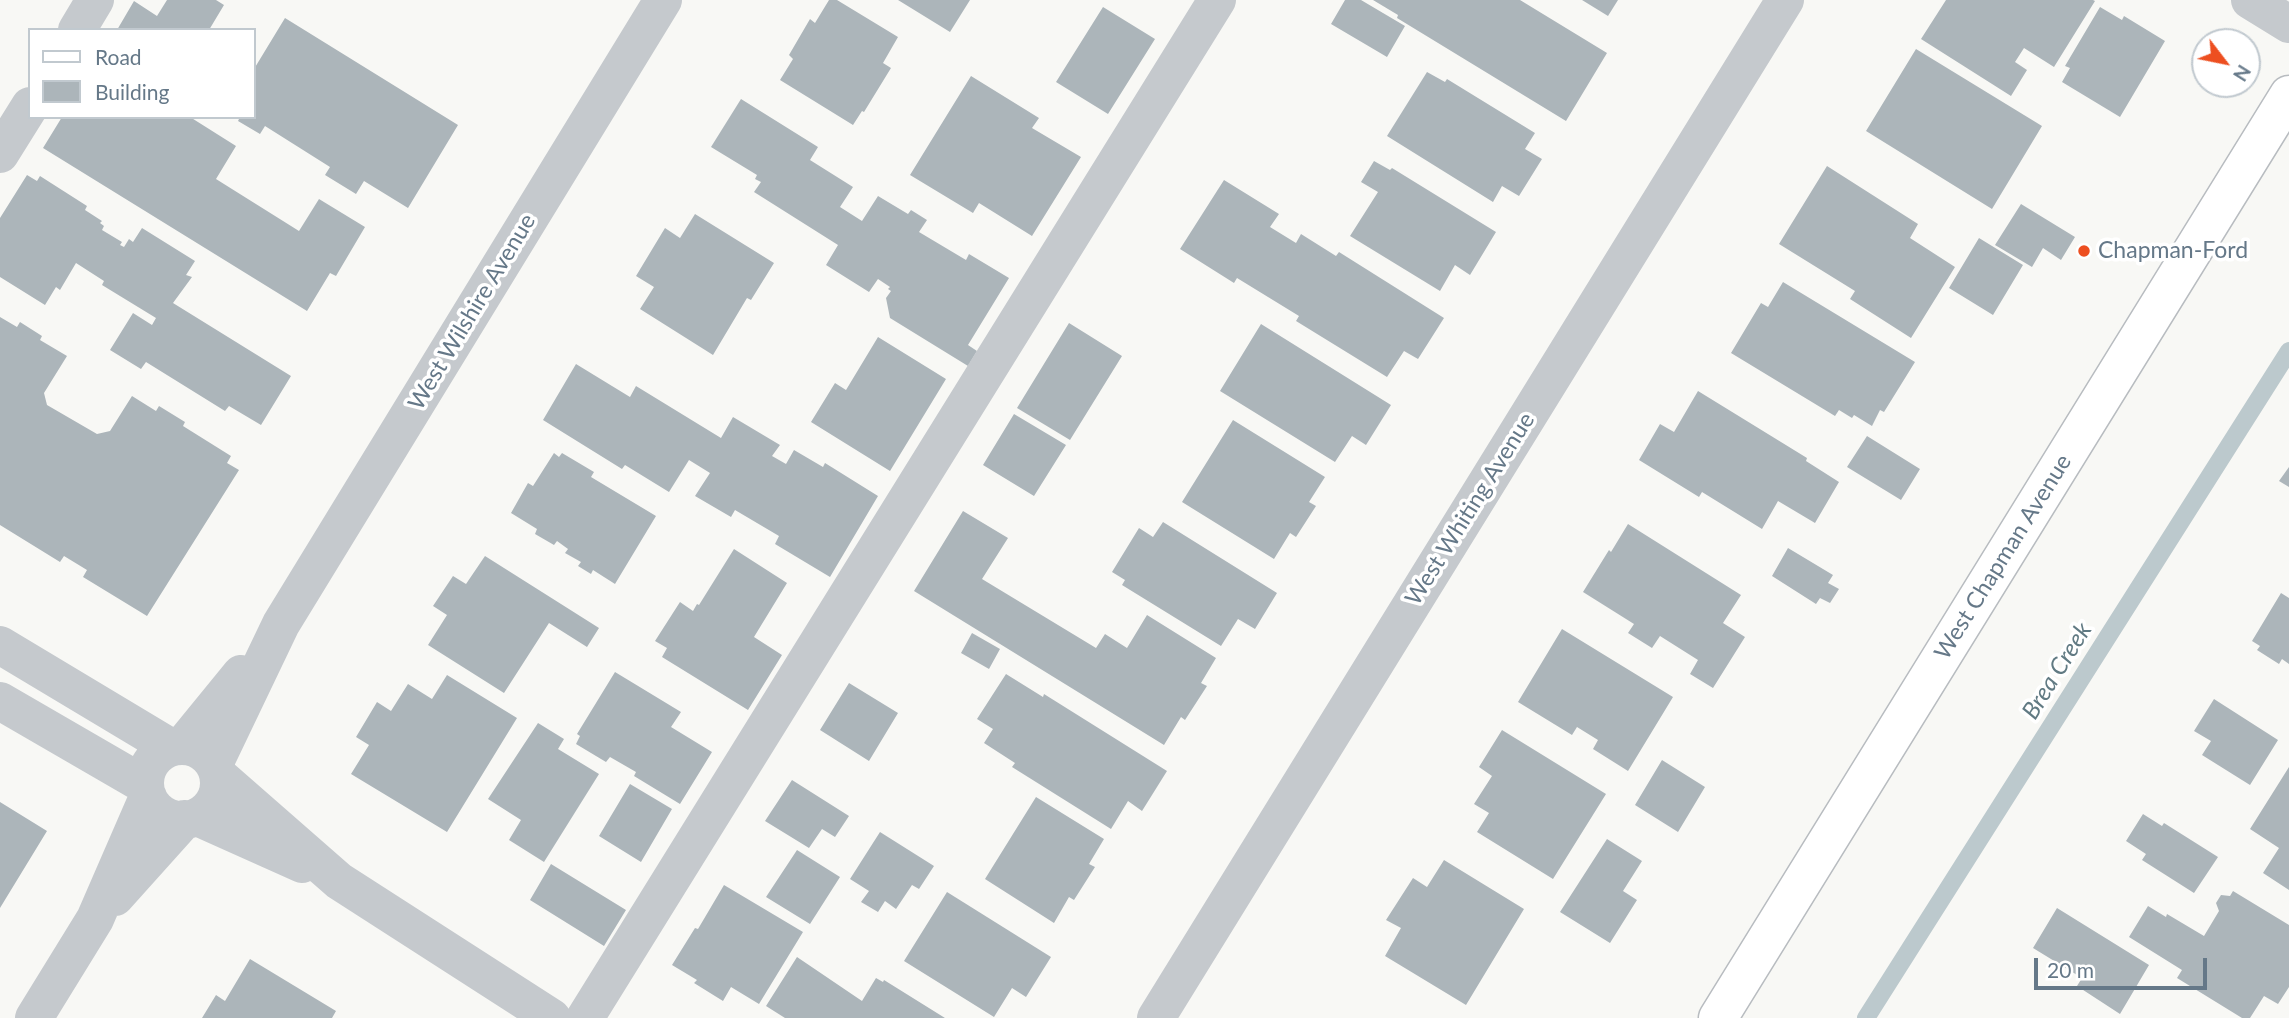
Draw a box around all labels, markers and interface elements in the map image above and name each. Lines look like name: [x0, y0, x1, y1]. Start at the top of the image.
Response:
legend: [28, 28, 256, 119]
north arrow: [2191, 28, 2261, 98]
text: Road: [95, 44, 142, 69]
text: N: [2229, 61, 2256, 86]
text: Building: [95, 79, 170, 104]
street label: West Wilshire Avenue: [403, 209, 541, 415]
place label: Chapman-Ford: [2098, 237, 2248, 265]
marker: Chapman-Ford: [2076, 243, 2092, 259]
street label: West Whiting Avenue: [1400, 408, 1540, 610]
street label: West Chapman Avenue: [1929, 449, 2077, 665]
water label: Brea Creek: [2016, 617, 2098, 725]
scale bar: [2037, 944, 2210, 988]
text: 20 m: [2047, 957, 2094, 982]

